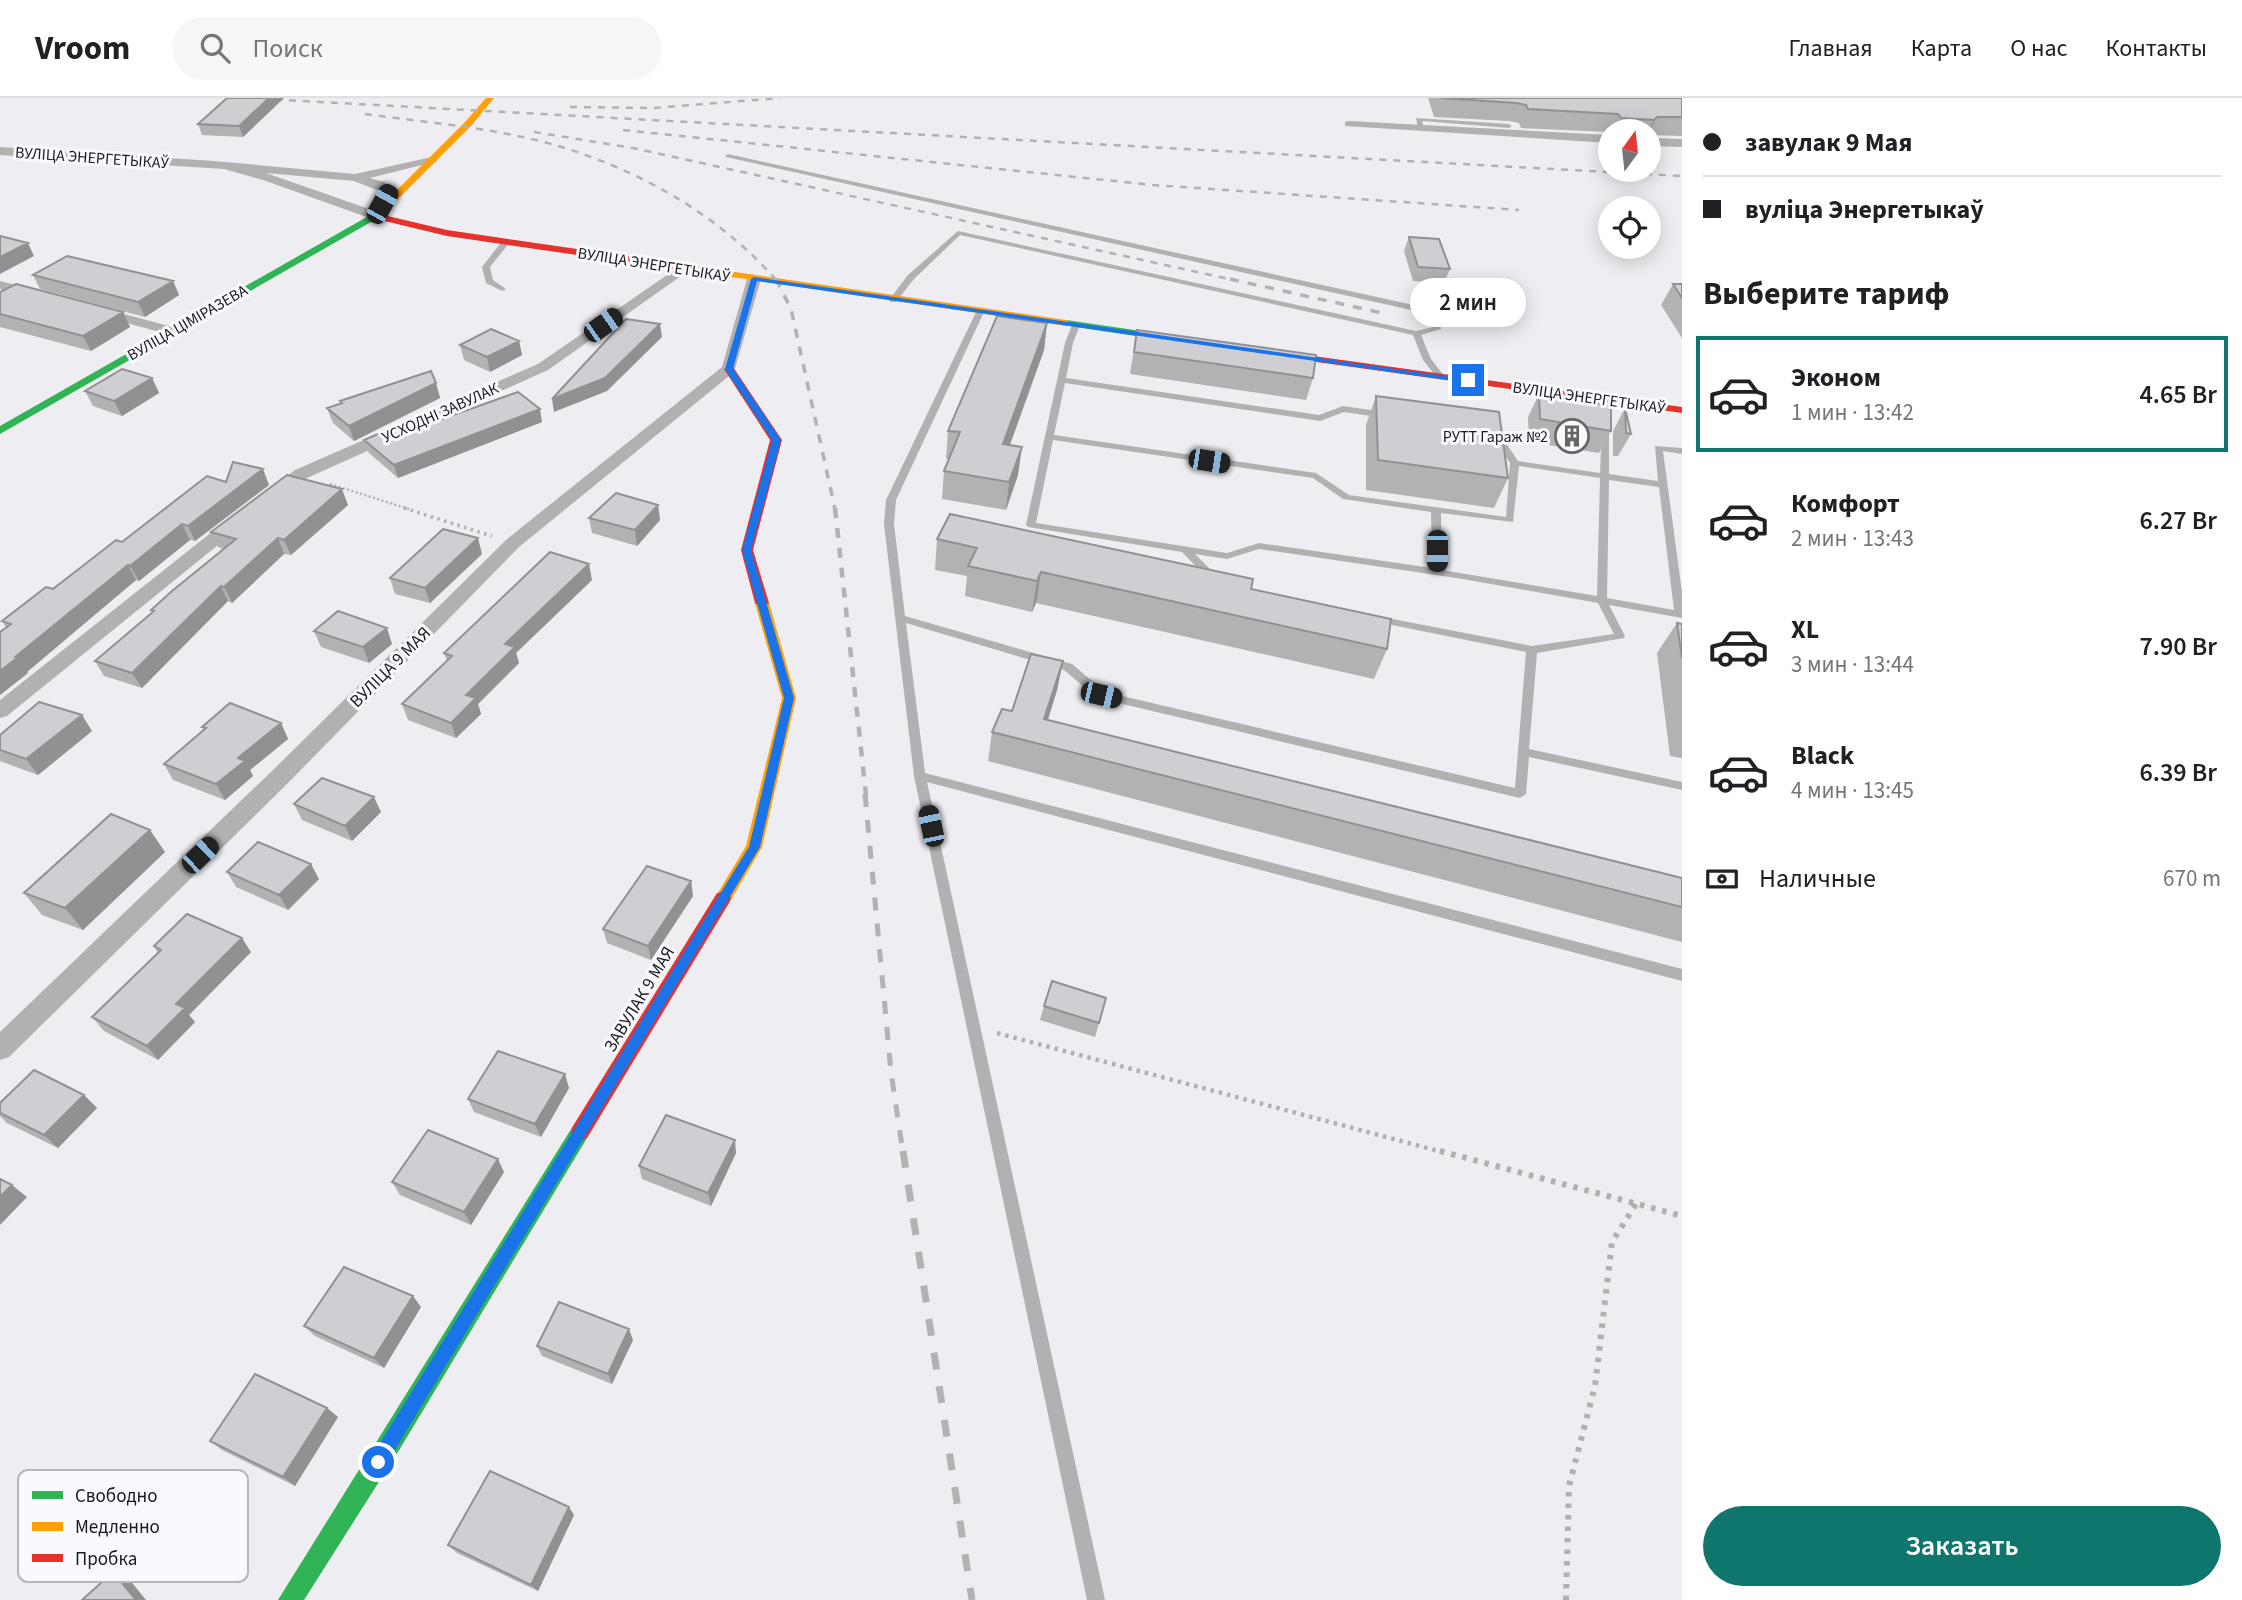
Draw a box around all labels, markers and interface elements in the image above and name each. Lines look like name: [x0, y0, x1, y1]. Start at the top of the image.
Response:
search box: [172, 17, 662, 80]
text: Vroom: [35, 25, 130, 72]
icon: search: [196, 29, 234, 67]
text: Поиск: [252, 30, 323, 67]
text: Главная: [1788, 31, 1873, 66]
text: Карта: [1911, 31, 1972, 66]
text: О нас: [2010, 31, 2067, 66]
text: Контакты: [2105, 31, 2207, 66]
north arrow: [1598, 119, 1661, 182]
map controls: [1598, 119, 1661, 259]
text: завулак 9 Мая: [1745, 124, 1912, 161]
street label: ВУЛІЦА ЭНЕРГЕТЫКАЎ: [14, 142, 170, 174]
car: [363, 181, 402, 227]
text: вуліца Энергетыкаў: [1745, 191, 1984, 228]
button: locate: [1598, 196, 1661, 259]
street label: ВУЛІЦА ЭНЕРГЕТЫКАЎ: [576, 242, 732, 288]
text: Выберите тариф: [1703, 271, 1950, 317]
callout: 2 мин: [1410, 278, 1526, 328]
street label: ВУЛІЦА ЦІМІРАЗЕВА: [123, 279, 252, 366]
text: 2 мин: [1439, 286, 1497, 319]
car: [580, 304, 627, 346]
text: Эконом: [1791, 359, 1881, 396]
icon: car: [1707, 363, 1770, 426]
route end: [1452, 364, 1484, 396]
street label: ВУЛІЦА ЭНЕРГЕТЫКАЎ: [1511, 376, 1667, 420]
text: 4.65 Br: [2139, 376, 2217, 413]
street label: УСХОДНІ ЗАВУЛАК: [379, 377, 503, 448]
text: 1 мин · 13:42: [1791, 396, 1914, 429]
building icon: РУТТ Гараж №2: [1553, 417, 1591, 455]
place label: РУТТ Гараж №2: [1443, 426, 1548, 448]
car: [1187, 447, 1232, 475]
text: Комфорт: [1791, 485, 1900, 522]
icon: car: [1707, 489, 1770, 552]
text: 6.27 Br: [2139, 502, 2217, 539]
text: 2 мин · 13:43: [1791, 522, 1914, 555]
car: [1427, 530, 1448, 572]
text: XL: [1791, 611, 1819, 648]
icon: car: [1707, 615, 1770, 678]
street label: ВУЛІЦА 9 МАЯ: [344, 621, 437, 714]
text: 7.90 Br: [2139, 628, 2217, 665]
text: 3 мин · 13:44: [1791, 648, 1914, 681]
car: [1079, 680, 1124, 710]
text: Black: [1791, 737, 1854, 774]
icon: car: [1707, 741, 1770, 804]
text: 6.39 Br: [2139, 754, 2217, 791]
text: 4 мин · 13:45: [1791, 774, 1914, 807]
car: [917, 803, 946, 849]
car: [178, 833, 223, 877]
icon: cash: [1703, 860, 1741, 898]
text: Наличные: [1759, 860, 1876, 897]
text: 670 m: [2163, 862, 2221, 895]
street label: ЗАВУЛАК 9 МАЯ: [598, 942, 681, 1057]
route start: [362, 1446, 394, 1478]
legend: [18, 1470, 248, 1582]
text: Свободно: [75, 1483, 158, 1510]
button: Заказать: [1703, 1506, 2221, 1586]
text: Медленно: [75, 1514, 160, 1541]
text: Пробка: [75, 1546, 137, 1573]

